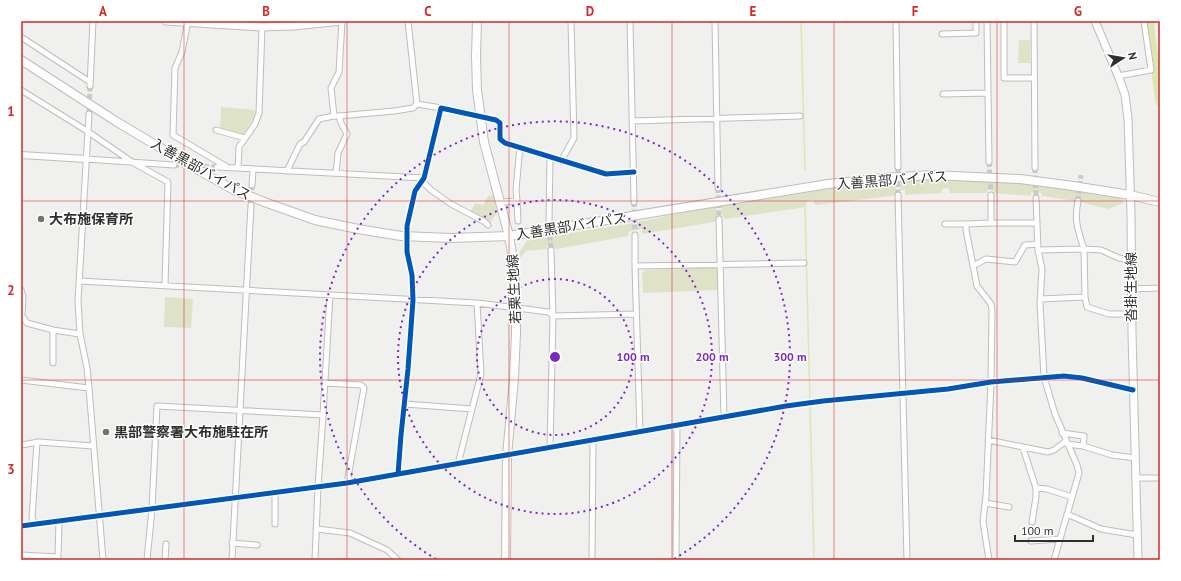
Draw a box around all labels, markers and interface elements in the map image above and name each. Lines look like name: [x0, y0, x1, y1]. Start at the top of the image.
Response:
text: A: [99, 3, 107, 20]
text: B: [262, 3, 270, 20]
text: C: [424, 3, 432, 20]
text: D: [586, 3, 594, 20]
text: E: [750, 3, 757, 20]
text: F: [912, 3, 919, 20]
text: G: [1074, 3, 1082, 20]
north arrow: [1103, 38, 1143, 78]
text: N: [1125, 51, 1140, 61]
text: 1: [7, 103, 15, 120]
street label: 入善黒部バイパス: [148, 134, 254, 204]
street label: 入善黒部バイパス: [836, 167, 948, 193]
street label: 入善黒部バイパス: [514, 208, 628, 244]
place label: 大布施保育所: [49, 210, 133, 228]
marker: 大布施保育所: [36, 214, 46, 224]
street label: 沓掛生地線: [1122, 252, 1140, 322]
street label: 若栗生地線: [503, 254, 525, 324]
text: 2: [7, 282, 15, 299]
text: 100 m: [616, 349, 650, 364]
text: 200 m: [695, 349, 729, 364]
text: 300 m: [773, 349, 807, 364]
centre of rings: [548, 350, 562, 364]
place label: 黒部警察署大布施駐在所: [114, 423, 268, 441]
marker: 黒部警察署大布施駐在所: [101, 427, 111, 437]
text: 3: [7, 461, 15, 478]
scale bar: [1015, 517, 1093, 543]
text: 100 m: [1021, 523, 1054, 538]

